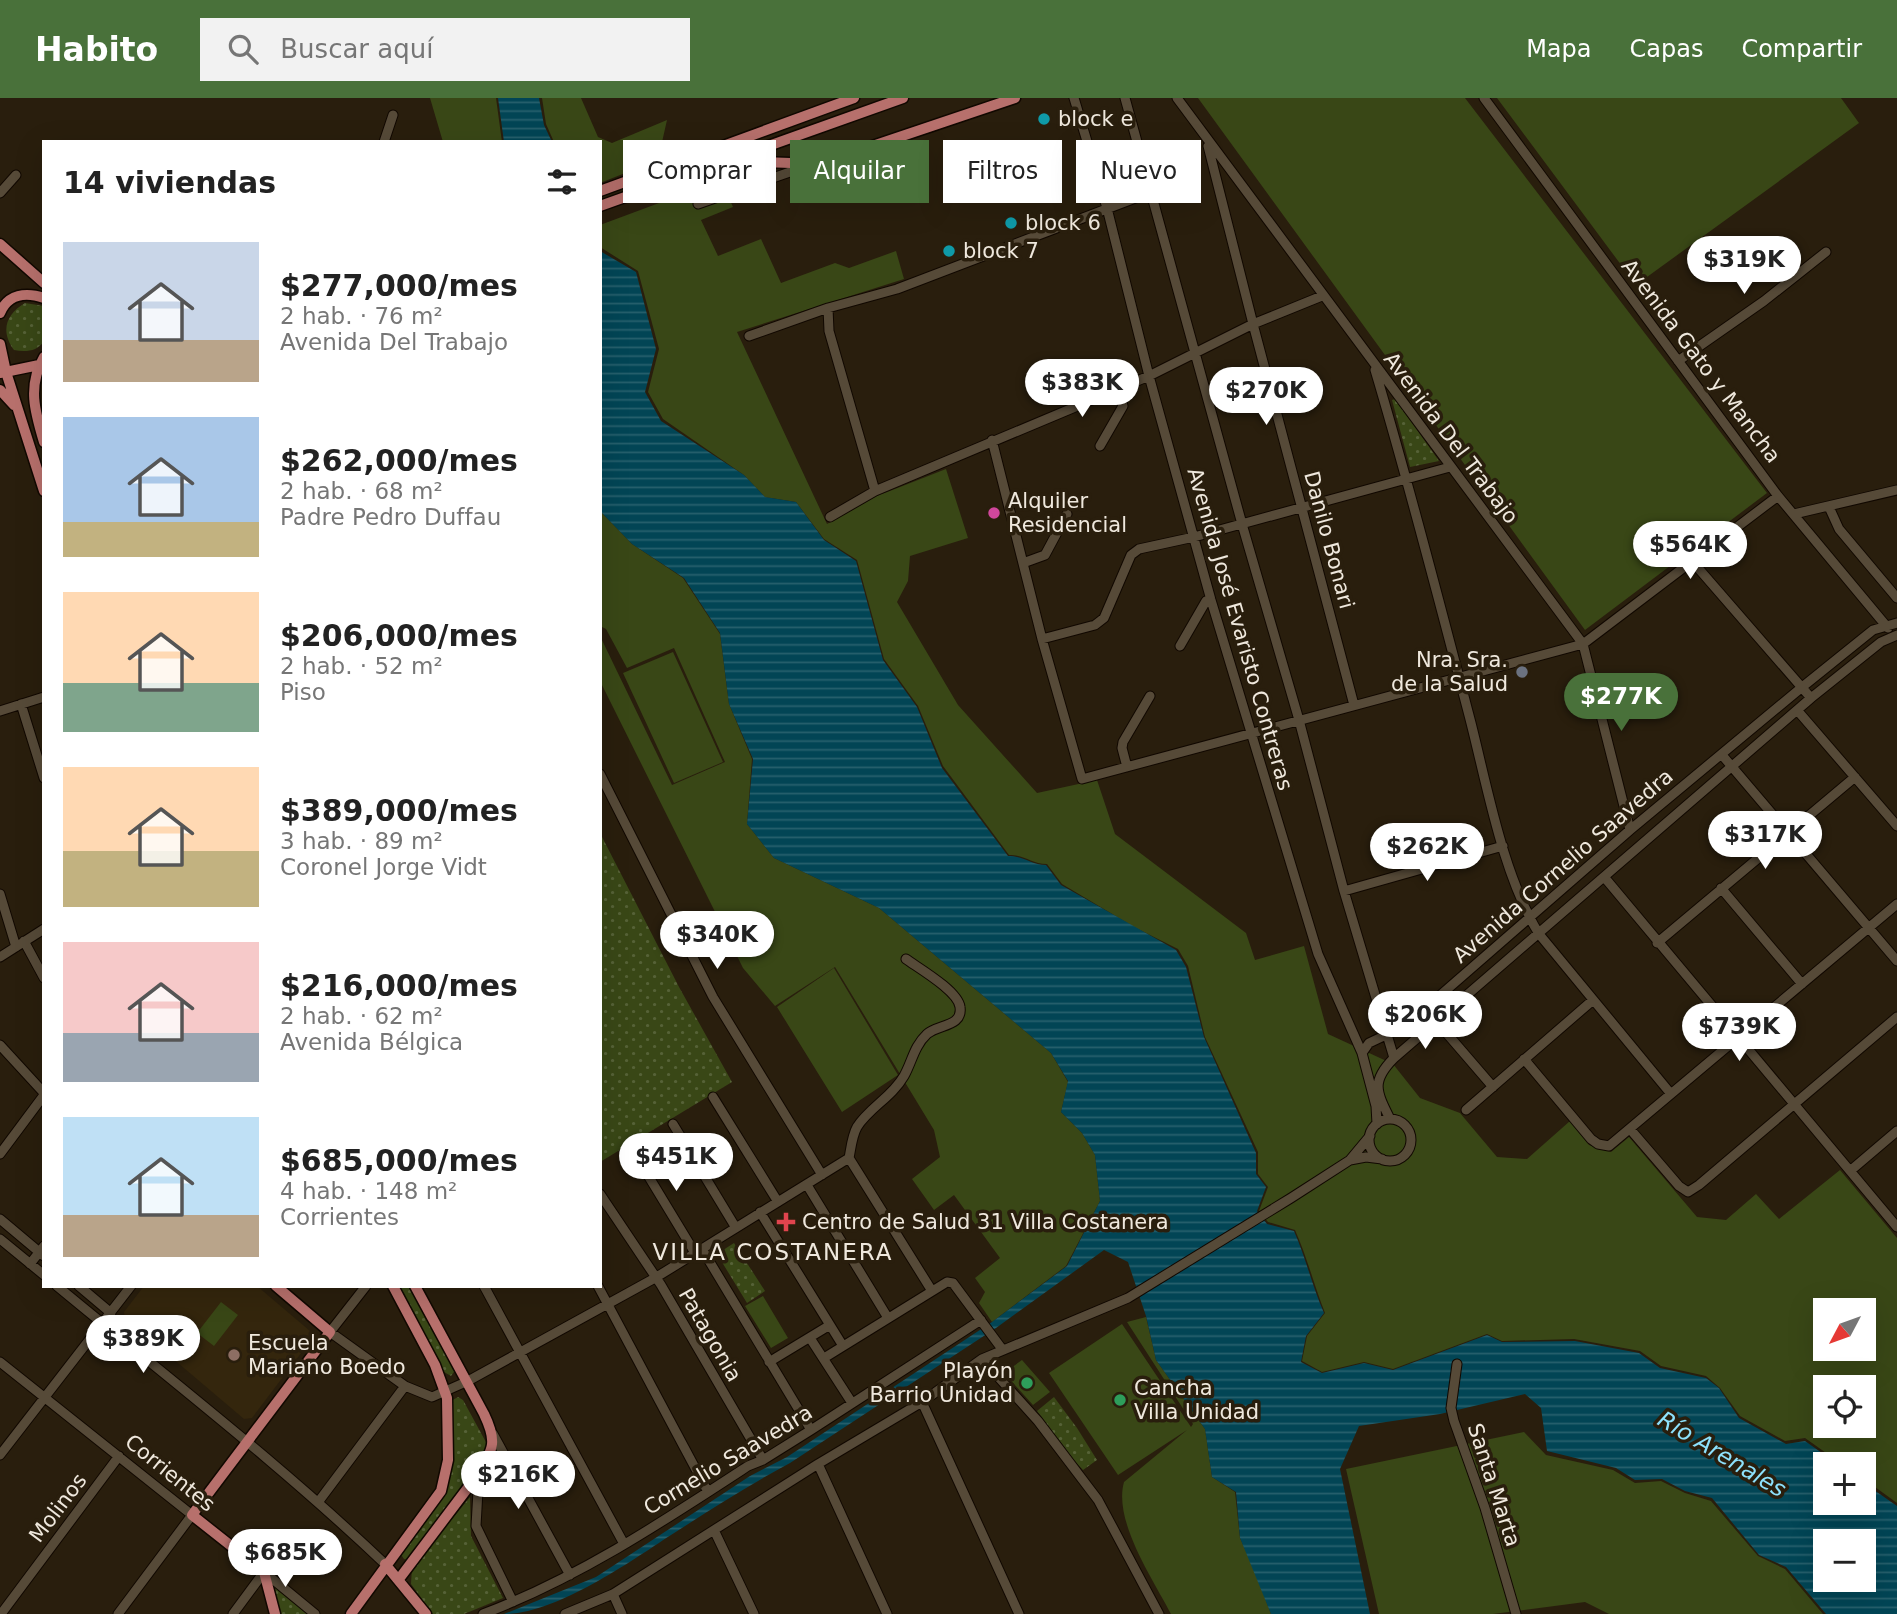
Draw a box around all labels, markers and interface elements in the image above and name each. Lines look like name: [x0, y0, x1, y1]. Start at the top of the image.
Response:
search box: [200, 18, 690, 81]
text: Habito: [35, 30, 158, 69]
icon: search: [224, 30, 262, 68]
text: Buscar aquí: [280, 34, 433, 64]
text: Mapa: [1526, 35, 1592, 63]
text: Capas: [1630, 35, 1703, 63]
text: Compartir: [1741, 35, 1862, 63]
place label: block e: [1058, 107, 1133, 131]
marker: block e: [1036, 111, 1052, 127]
chip: Comprar: [623, 140, 776, 203]
chip: Alquilar: [790, 140, 929, 203]
chip: Filtros: [943, 140, 1062, 203]
chip: Nuevo: [1076, 140, 1201, 203]
icon: filters: [543, 163, 581, 201]
text: 14 viviendas: [63, 165, 276, 200]
place label: block 6: [1025, 211, 1101, 235]
marker: block 6: [1003, 215, 1019, 231]
pin: $319K: [1695, 236, 1793, 296]
place label: block 7: [963, 239, 1039, 263]
marker: block 7: [941, 243, 957, 259]
text: $319K: [1703, 246, 1785, 272]
street label: Avenida Gato y Mancha: [1617, 255, 1785, 467]
text: $277,000/mes: [280, 268, 518, 303]
icon: home: [119, 270, 203, 354]
text: 2 hab. · 76 m²: [280, 303, 443, 329]
text: Avenida Del Trabajo: [280, 329, 508, 355]
street label: Avenida Del Trabajo: [1379, 348, 1523, 528]
pin: $383K: [1033, 360, 1131, 419]
pin: $270K: [1217, 368, 1315, 427]
text: $383K: [1041, 369, 1123, 395]
text: $270K: [1225, 377, 1307, 403]
text: $262,000/mes: [280, 443, 518, 478]
icon: home: [119, 445, 203, 529]
street label: Avenida José Evaristo Contreras: [1182, 465, 1298, 793]
street label: Danilo Bonari: [1299, 469, 1359, 611]
text: 2 hab. · 68 m²: [280, 478, 443, 504]
place label: Alquiler Residencial: [1008, 489, 1127, 537]
text: Padre Pedro Duffau: [280, 504, 501, 530]
marker: Alquiler Residencial: [986, 505, 1002, 521]
pin: $564K: [1641, 522, 1739, 581]
text: $564K: [1649, 531, 1731, 557]
text: $206,000/mes: [280, 618, 518, 653]
icon: home: [119, 620, 203, 704]
place label: Nra. Sra. de la Salud: [1391, 648, 1508, 696]
text: 2 hab. · 52 m²: [280, 653, 443, 679]
marker: Nra. Sra. de la Salud: [1514, 664, 1530, 680]
pin: $277K: [1572, 674, 1670, 733]
text: Piso: [280, 679, 326, 705]
text: $277K: [1580, 683, 1662, 709]
street label: Avenida Cornelio Saavedra: [1448, 764, 1678, 968]
text: $389,000/mes: [280, 793, 518, 828]
icon: home: [119, 795, 203, 879]
pin: $317K: [1716, 812, 1814, 871]
text: $317K: [1724, 821, 1806, 847]
pin: $262K: [1378, 824, 1476, 883]
text: 3 hab. · 89 m²: [280, 828, 443, 854]
text: $262K: [1386, 833, 1468, 859]
text: Coronel Jorge Vidt: [280, 854, 487, 880]
pin: $340K: [668, 912, 766, 971]
text: $340K: [676, 921, 758, 947]
text: $216,000/mes: [280, 968, 518, 1003]
icon: home: [119, 970, 203, 1054]
pin: $206K: [1376, 992, 1474, 1051]
text: $206K: [1384, 1001, 1466, 1027]
text: 2 hab. · 62 m²: [280, 1003, 443, 1029]
pin: $739K: [1690, 1004, 1788, 1063]
text: $739K: [1698, 1013, 1780, 1039]
text: Avenida Bélgica: [280, 1029, 463, 1055]
pin: $451K: [627, 1134, 725, 1193]
text: $685,000/mes: [280, 1143, 518, 1178]
text: $451K: [635, 1143, 717, 1169]
icon: home: [119, 1145, 203, 1229]
text: 4 hab. · 148 m²: [280, 1178, 457, 1204]
text: Corrientes: [280, 1204, 399, 1230]
place label: Centro de Salud 31 Villa Costanera: [802, 1210, 1169, 1234]
marker: Centro de Salud 31 Villa Costanera: [776, 1212, 796, 1232]
district label: VILLA COSTANERA: [653, 1239, 894, 1265]
street label: Patagonia: [674, 1284, 746, 1386]
north arrow: [1813, 1298, 1876, 1362]
map controls: [1813, 1298, 1876, 1592]
pin: $389K: [94, 1316, 192, 1375]
text: $389K: [102, 1325, 184, 1351]
place label: Escuela Mariano Boedo: [248, 1331, 406, 1379]
marker: Escuela Mariano Boedo: [226, 1347, 242, 1363]
place label: Playón Barrio Unidad: [869, 1359, 1013, 1407]
marker: Playón Barrio Unidad: [1019, 1375, 1035, 1391]
button: locate: [1813, 1375, 1876, 1438]
place label: Cancha Villa Unidad: [1134, 1376, 1259, 1424]
marker: Cancha Villa Unidad: [1112, 1392, 1128, 1408]
street label: Cornelio Saavedra: [639, 1400, 817, 1520]
water label: Río Arenales: [1653, 1406, 1791, 1502]
street label: Santa Marta: [1463, 1420, 1525, 1550]
street label: Corrientes: [120, 1430, 220, 1516]
pin: $216K: [469, 1452, 567, 1511]
button: +: [1813, 1452, 1876, 1515]
text: $216K: [477, 1461, 559, 1487]
street label: Molinos: [24, 1469, 92, 1547]
button: −: [1813, 1529, 1876, 1592]
pin: $685K: [236, 1530, 334, 1589]
text: $685K: [244, 1539, 326, 1565]

